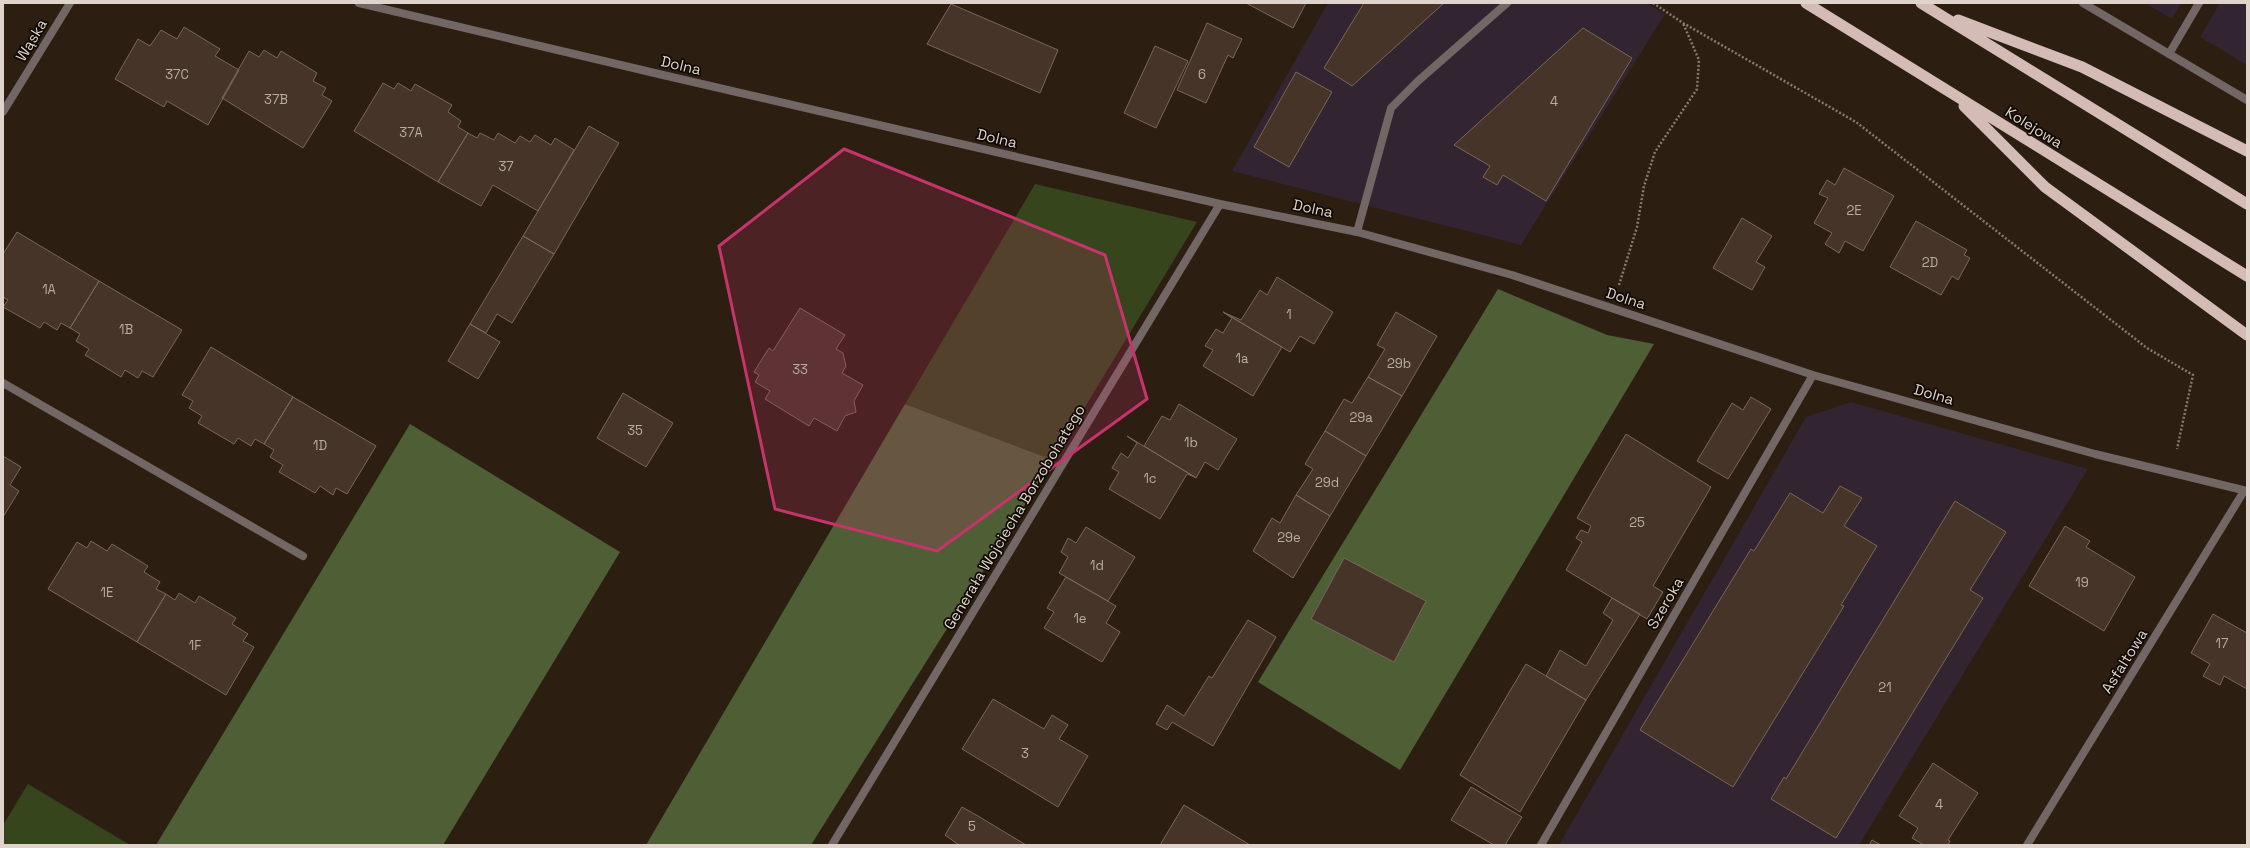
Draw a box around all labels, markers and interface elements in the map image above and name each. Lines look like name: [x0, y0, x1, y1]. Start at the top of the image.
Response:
street label: Wąska: [11, 15, 51, 65]
street label: Dolna: [659, 51, 703, 79]
house number: 37C: [165, 66, 189, 83]
house number: 6: [1198, 66, 1206, 83]
house number: 37B: [264, 91, 288, 108]
house number: 4: [1550, 93, 1558, 110]
street label: Kolejowa: [2002, 102, 2066, 152]
house number: 37A: [399, 124, 423, 141]
street label: Dolna: [975, 124, 1019, 152]
house number: 37: [498, 158, 514, 175]
street label: Dolna: [1291, 194, 1335, 222]
house number: 2E: [1846, 202, 1862, 219]
house number: 2D: [1922, 254, 1938, 271]
house number: 1A: [42, 281, 56, 298]
street label: Dolna: [1604, 283, 1649, 313]
house number: 1: [1286, 306, 1292, 323]
house number: 1B: [119, 321, 133, 338]
house number: 1a: [1236, 350, 1249, 367]
house number: 29b: [1387, 355, 1411, 372]
house number: 33: [792, 361, 808, 378]
street label: Dolna: [1912, 379, 1957, 409]
street label: Generała Wojciecha Borzobohatego: [939, 401, 1089, 633]
house number: 29a: [1349, 409, 1373, 426]
house number: 35: [627, 422, 643, 439]
house number: 1b: [1184, 434, 1198, 451]
house number: 1D: [313, 437, 327, 454]
house number: 1c: [1143, 470, 1157, 487]
house number: 29d: [1315, 474, 1339, 491]
house number: 25: [1629, 514, 1645, 531]
house number: 29e: [1277, 529, 1301, 546]
house number: 1d: [1090, 557, 1104, 574]
street label: Szeroka: [1643, 573, 1688, 632]
house number: 19: [2075, 574, 2089, 591]
house number: 1E: [101, 584, 113, 601]
house number: 1e: [1073, 610, 1087, 627]
street label: Asfaltowa: [2097, 625, 2151, 697]
house number: 17: [2216, 635, 2228, 652]
house number: 1F: [189, 637, 201, 654]
house number: 21: [1878, 679, 1892, 696]
house number: 3: [1021, 745, 1029, 762]
house number: 4: [1935, 796, 1943, 813]
house number: 5: [968, 818, 976, 835]

